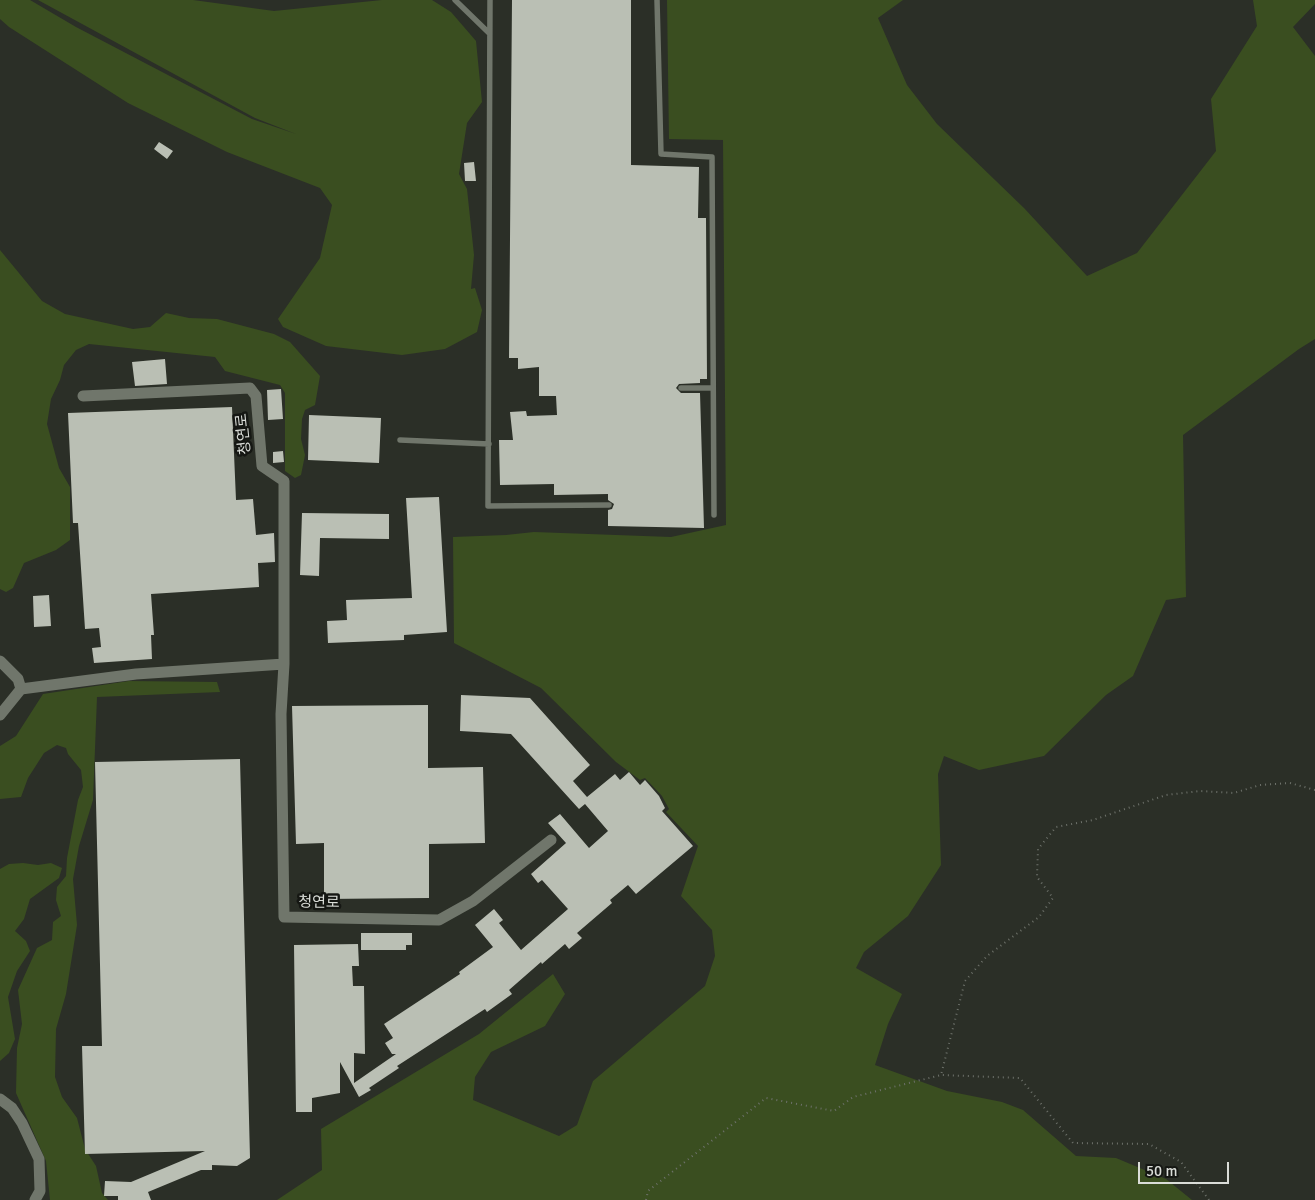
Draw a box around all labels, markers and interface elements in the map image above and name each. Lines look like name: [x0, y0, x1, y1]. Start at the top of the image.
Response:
street label: 청연로: [233, 412, 255, 456]
street label: 청연로: [298, 894, 340, 912]
scale bar: [1140, 1152, 1231, 1184]
text: 50 m: [1146, 1162, 1177, 1180]

